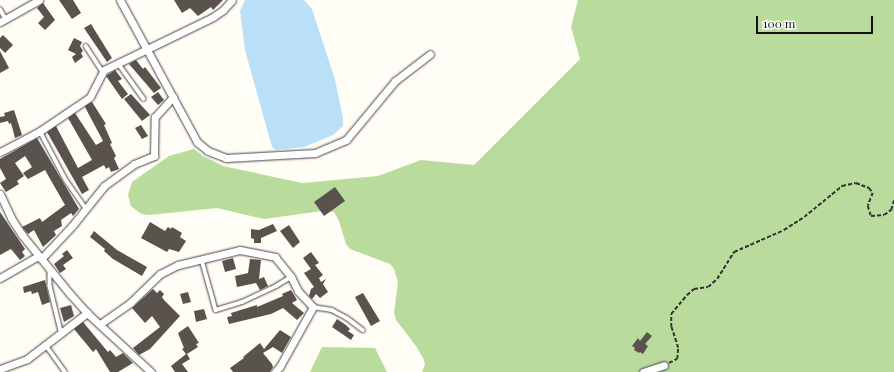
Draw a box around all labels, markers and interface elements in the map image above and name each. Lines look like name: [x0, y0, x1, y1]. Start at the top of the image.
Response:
scale bar: [758, 8, 875, 34]
text: 100 m: [763, 15, 795, 31]

